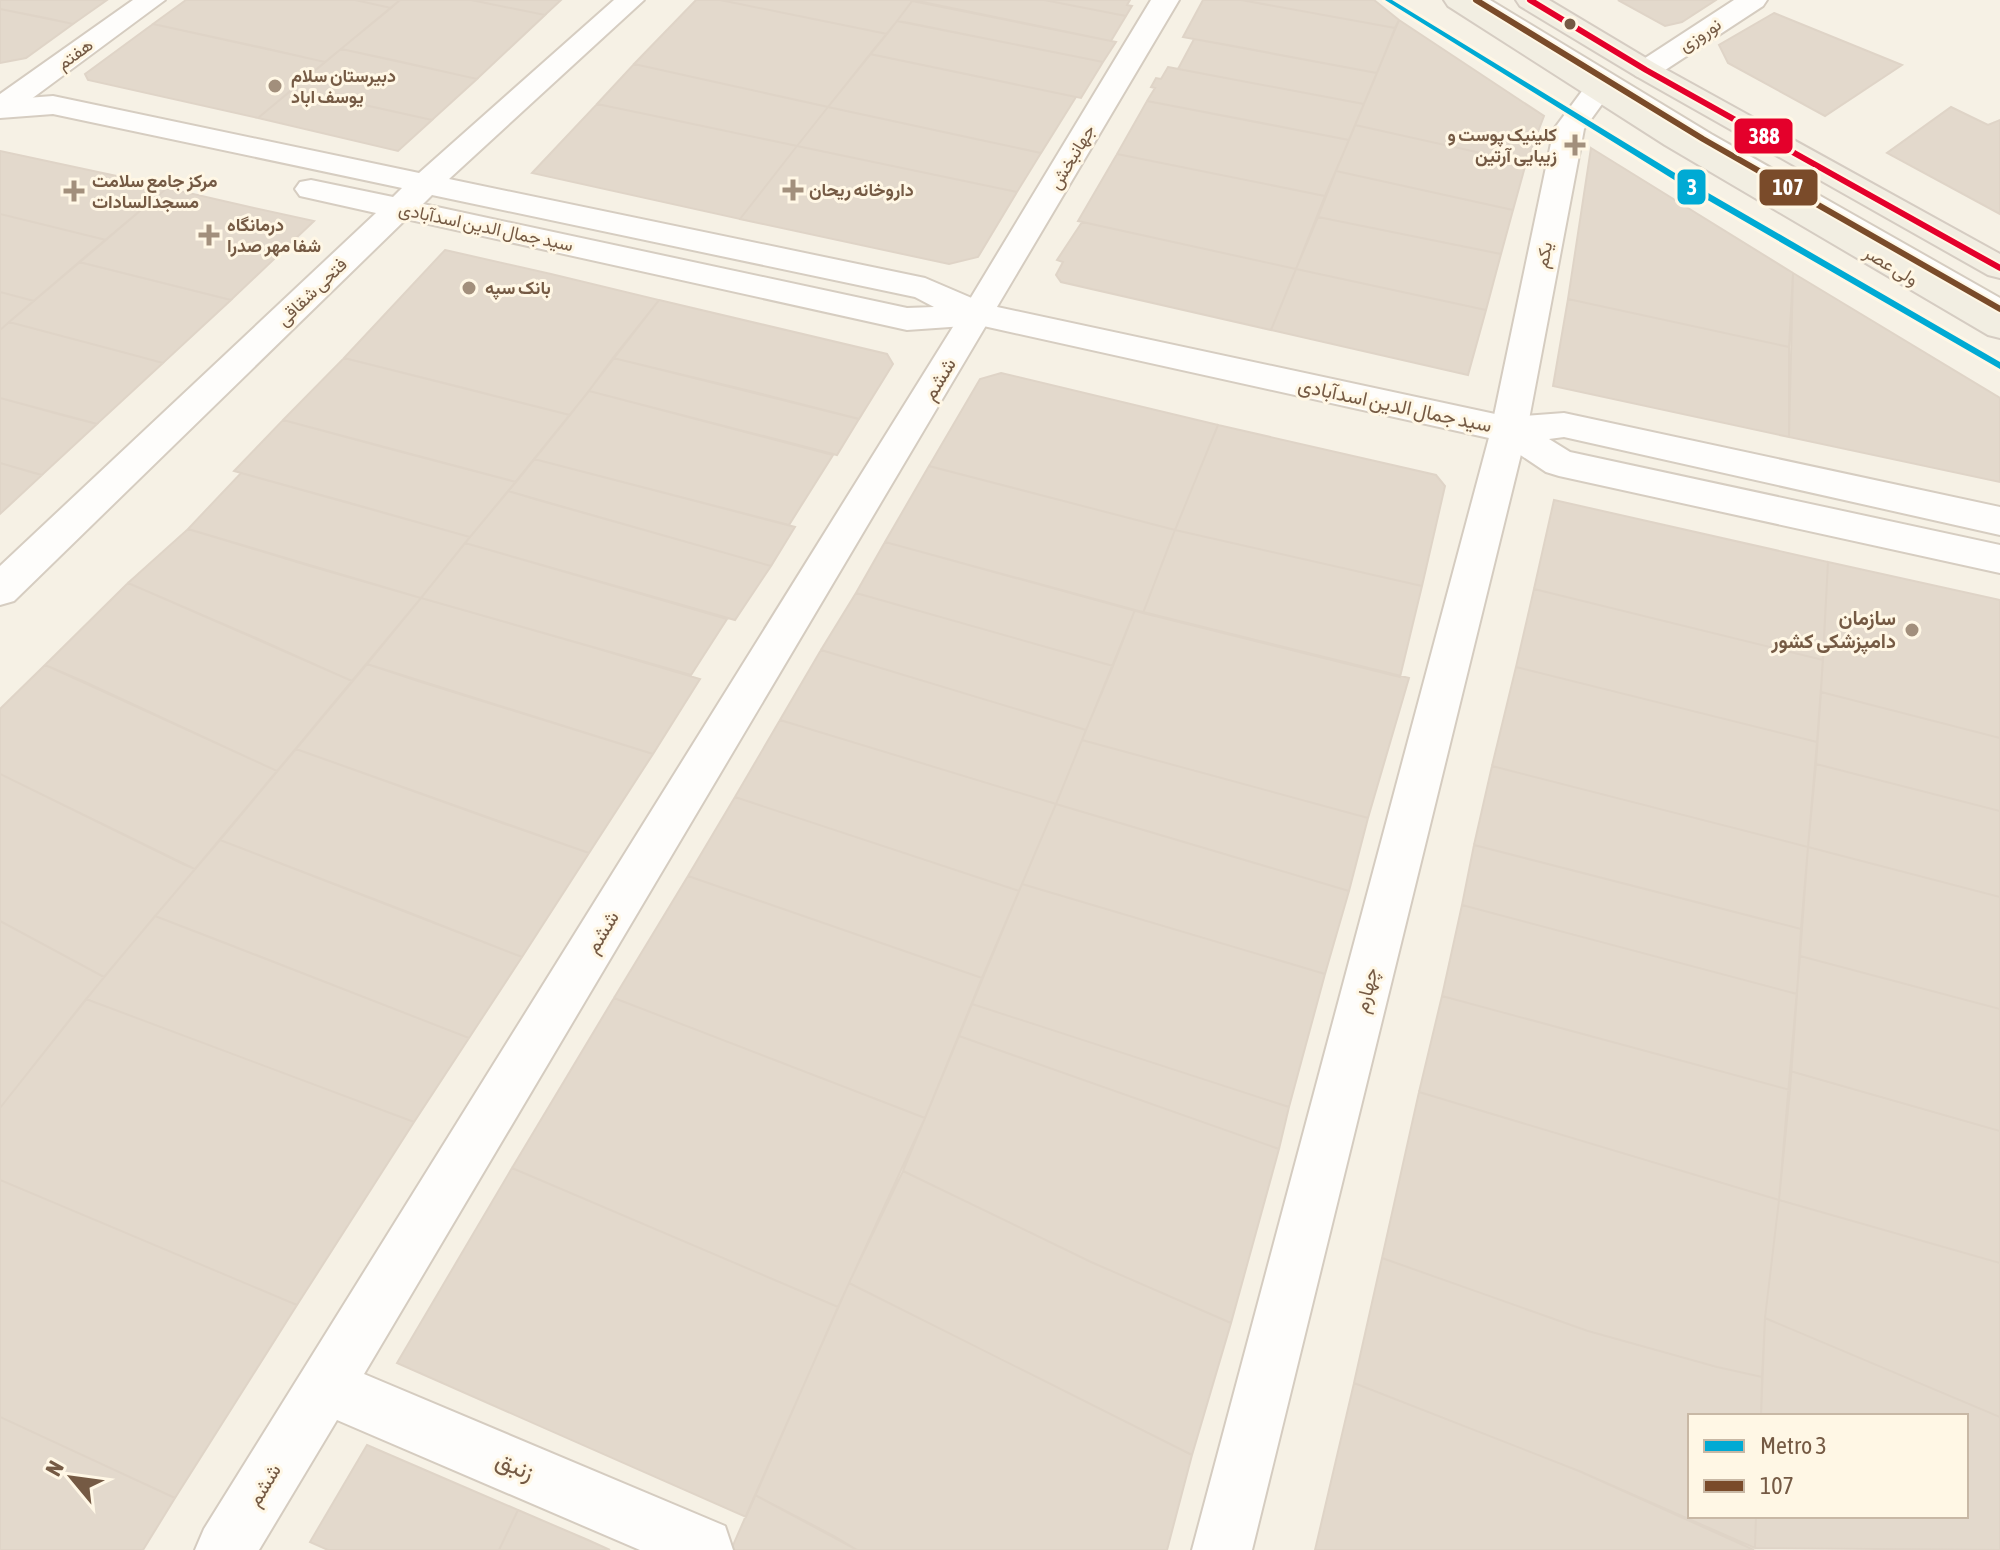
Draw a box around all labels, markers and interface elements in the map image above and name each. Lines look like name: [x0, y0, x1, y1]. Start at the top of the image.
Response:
street label: نوروزی: [1675, 13, 1725, 57]
unlabelled marker: [1562, 16, 1578, 32]
street label: هفتم: [53, 34, 98, 75]
place label: دبیرستان سلام یوسف اباد: [291, 65, 396, 108]
marker: دبیرستان سلام یوسف اباد: [266, 77, 284, 95]
line badge: 388: [1733, 117, 1794, 155]
street label: جهانبخش: [1044, 121, 1100, 193]
text: 388: [1748, 123, 1780, 149]
place label: کلینیک پوست و زیبایی آرتین: [1447, 124, 1557, 167]
marker: کلینیک پوست و زیبایی آرتین: [1564, 134, 1586, 156]
line badge: 3: [1676, 168, 1707, 206]
line badge: 107: [1758, 168, 1819, 207]
place label: مرکز جامع سلامت مسجدالسادات: [92, 170, 218, 213]
text: 3: [1687, 174, 1697, 200]
text: 107: [1772, 174, 1804, 200]
place label: داروخانه ریحان: [809, 179, 914, 201]
marker: مرکز جامع سلامت مسجدالسادات: [63, 180, 85, 202]
marker: داروخانه ریحان: [784, 181, 802, 199]
street label: سید جمال الدین اسدآبادی: [397, 198, 575, 256]
place label: درمانگاه شفا مهر صدرا: [227, 214, 321, 257]
marker: درمانگاه شفا مهر صدرا: [198, 224, 220, 246]
street label: یکم: [1531, 240, 1558, 270]
street label: ولی عصر: [1859, 241, 1922, 291]
street label: فتحی شقاقی: [272, 253, 352, 331]
place label: بانک سپه: [485, 277, 551, 300]
marker: بانک سپه: [460, 279, 478, 297]
street label: ششم: [917, 353, 962, 405]
street label: سید جمال الدین اسدآبادی: [1296, 373, 1494, 437]
place label: سازمان دامپزشکی کشور: [1770, 606, 1896, 655]
marker: سازمان دامپزشکی کشور: [1903, 621, 1921, 639]
street label: ششم: [580, 906, 625, 958]
street label: چهارم: [1349, 965, 1385, 1016]
legend: [1688, 1414, 1968, 1518]
text: Metro 3: [1760, 1432, 1827, 1459]
north arrow: [32, 1438, 112, 1518]
street label: زنبق: [491, 1446, 538, 1487]
text: N: [40, 1456, 69, 1480]
street label: ششم: [242, 1459, 287, 1511]
text: 107: [1760, 1472, 1794, 1499]

